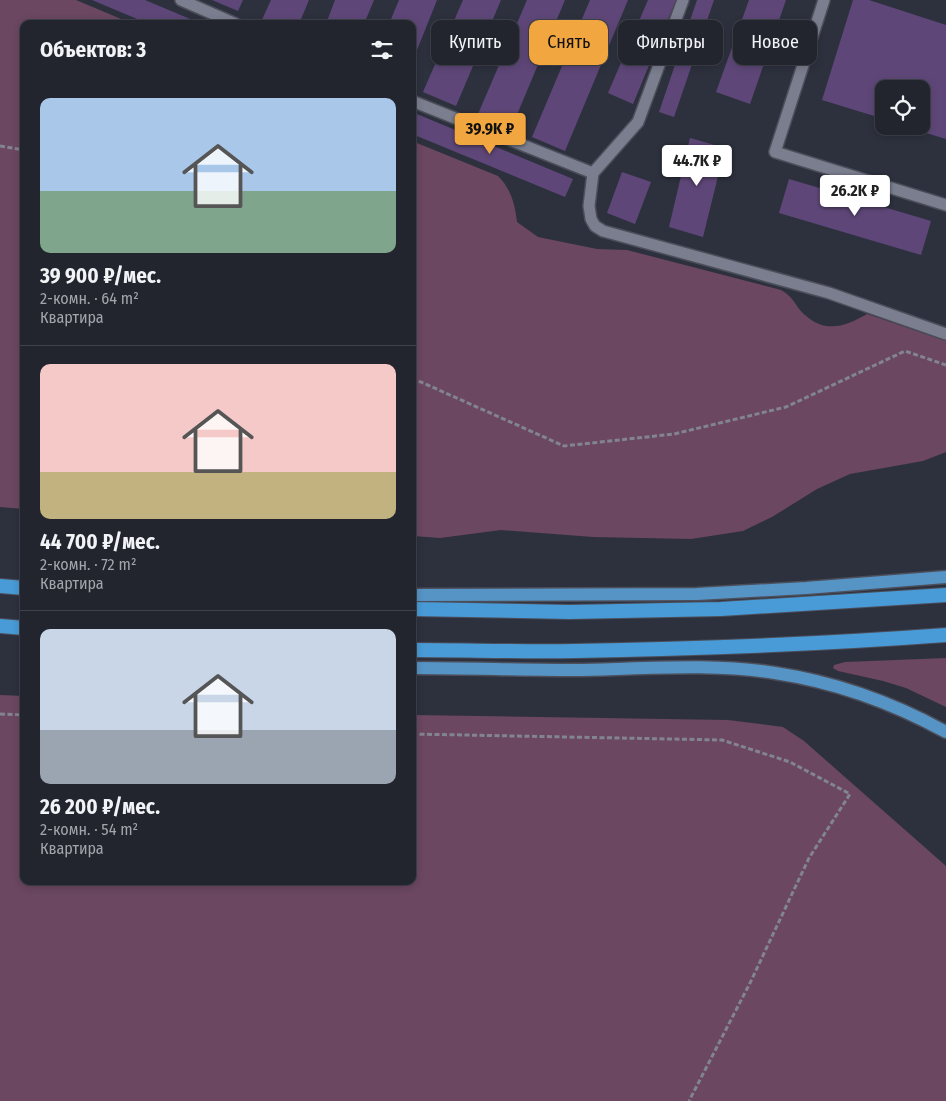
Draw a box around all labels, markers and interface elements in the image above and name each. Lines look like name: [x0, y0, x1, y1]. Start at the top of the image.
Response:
chip: Купить: [431, 20, 519, 65]
chip: Снять: [529, 20, 608, 65]
chip: Фильтры: [618, 20, 723, 65]
chip: Новое: [733, 20, 817, 65]
icon: filters: [368, 36, 396, 64]
text: Объектов: 3: [40, 37, 146, 63]
map controls: [875, 80, 930, 135]
button: locate: [875, 80, 930, 135]
pin: 39.9K ₽: [444, 112, 536, 155]
text: 39.9K ₽: [466, 119, 514, 138]
icon: home: [173, 131, 263, 221]
pin: 44.7K ₽: [651, 144, 743, 187]
text: 44.7K ₽: [673, 151, 721, 170]
pin: 26.2K ₽: [809, 174, 901, 217]
text: 26.2K ₽: [831, 181, 879, 200]
text: 39 900 ₽/мес.: [40, 263, 161, 289]
text: 2-комн. · 64 m²: [40, 289, 139, 308]
text: Квартира: [40, 308, 104, 327]
icon: home: [173, 396, 263, 486]
text: 44 700 ₽/мес.: [40, 529, 160, 555]
text: 2-комн. · 72 m²: [40, 555, 136, 574]
text: Квартира: [40, 574, 104, 593]
icon: home: [173, 661, 263, 751]
text: 26 200 ₽/мес.: [40, 794, 160, 820]
text: 2-комн. · 54 m²: [40, 820, 138, 839]
text: Квартира: [40, 839, 104, 858]

